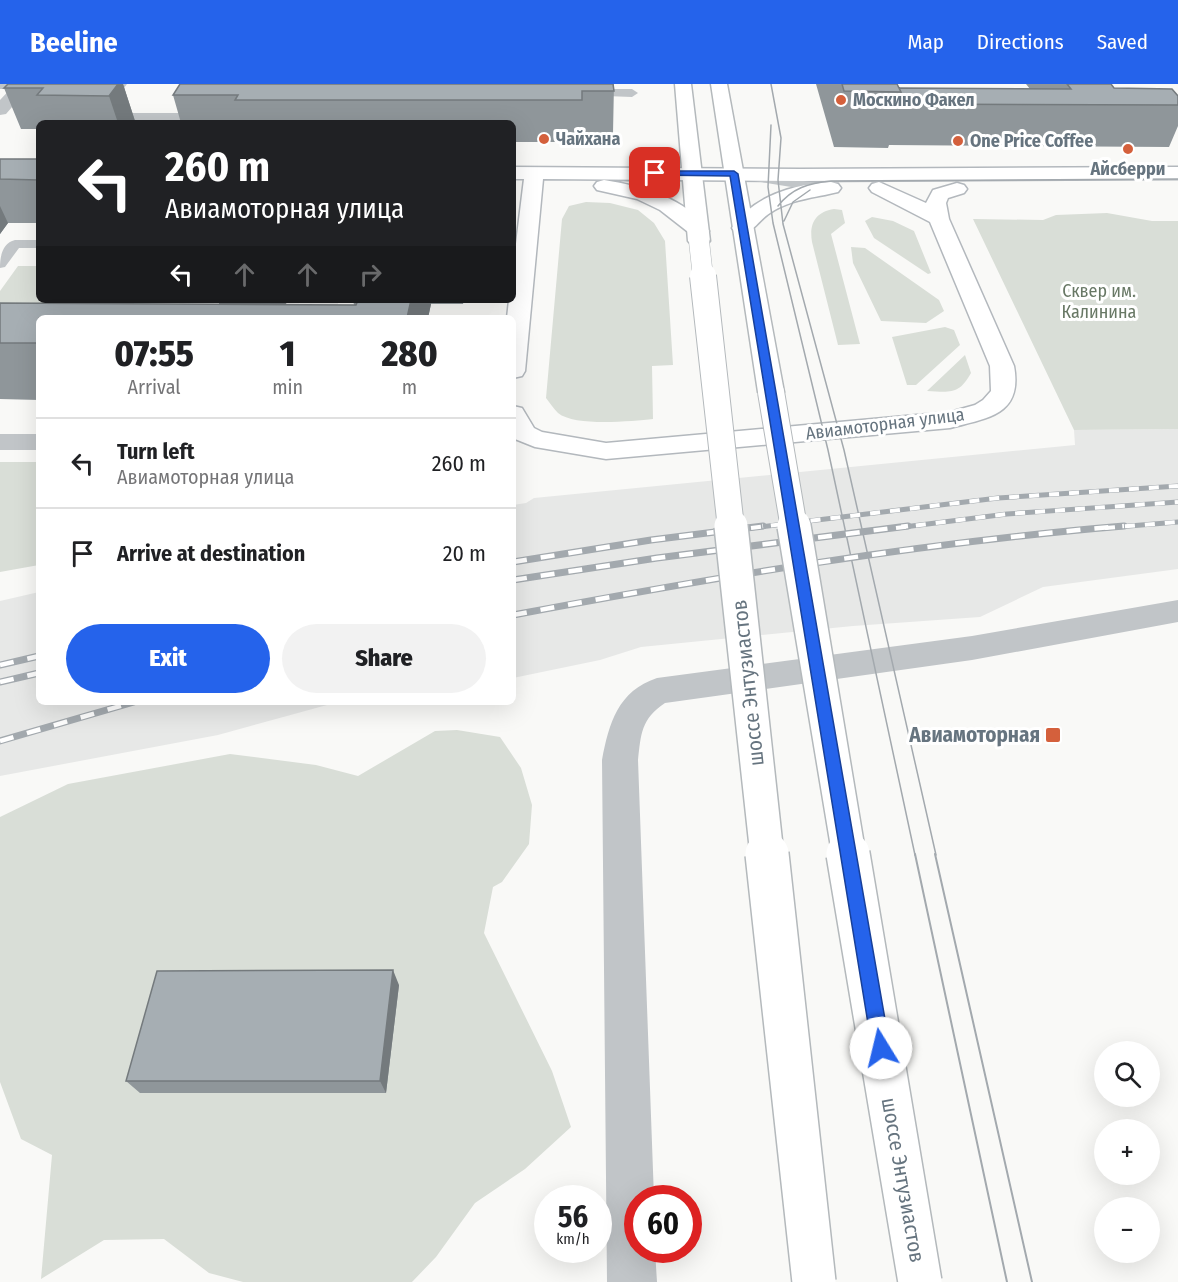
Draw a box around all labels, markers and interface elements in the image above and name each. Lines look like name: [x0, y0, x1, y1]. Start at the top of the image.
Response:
text: Beeline: [30, 26, 118, 59]
text: Map: [907, 29, 944, 55]
text: Directions: [977, 29, 1064, 55]
text: Saved: [1097, 29, 1148, 55]
place label: Москино Факел: [853, 89, 975, 111]
marker: Москино Факел: [834, 93, 848, 107]
place label: Чайхана: [556, 128, 620, 150]
place label: One Price Coffee: [970, 130, 1093, 152]
marker: Чайхана: [537, 132, 551, 146]
marker: One Price Coffee: [951, 134, 965, 148]
text: 260 m: [165, 142, 270, 192]
marker: Айсберри: [1121, 142, 1135, 156]
icon: left: [66, 144, 144, 222]
pin: [629, 147, 680, 198]
icon: arrive: [638, 156, 671, 189]
place label: Айсберри: [1090, 158, 1165, 180]
text: Авиамоторная улица: [165, 193, 404, 225]
icon: left: [165, 258, 198, 291]
icon: ahead: [228, 258, 261, 291]
icon: ahead: [291, 258, 324, 291]
icon: right: [354, 258, 387, 291]
park label: Сквер им. Калинина: [1062, 280, 1137, 323]
text: 07:55: [114, 332, 194, 376]
text: 1: [280, 332, 295, 376]
text: 280: [381, 332, 438, 376]
text: Arrival: [128, 375, 181, 399]
text: min: [272, 375, 303, 399]
text: m: [402, 375, 417, 399]
street label: Авиамоторная улица: [804, 403, 966, 445]
text: Turn left: [117, 438, 195, 465]
icon: left: [66, 447, 99, 480]
text: 260 m: [432, 450, 486, 477]
text: Авиамоторная улица: [117, 465, 294, 489]
icon: arrive: [66, 537, 99, 570]
text: Arrive at destination: [117, 540, 305, 567]
text: 20 m: [443, 540, 486, 567]
street label: шоссе Энтузиастов: [726, 599, 770, 767]
button: Exit: [66, 624, 270, 693]
button: Share: [282, 624, 486, 693]
place label: Авиамоторная: [908, 722, 1040, 748]
marker: Авиамоторная: [1044, 726, 1062, 744]
position arrow: [849, 1016, 913, 1080]
map controls: [1094, 1041, 1160, 1263]
button: search: [1094, 1041, 1160, 1107]
street label: шоссе Энтузиастов: [876, 1095, 930, 1265]
button: +: [1094, 1119, 1160, 1185]
speed limit sign: 60: [624, 1185, 702, 1263]
button: −: [1094, 1197, 1160, 1263]
text: 56: [558, 1199, 588, 1235]
text: km/h: [556, 1230, 590, 1248]

